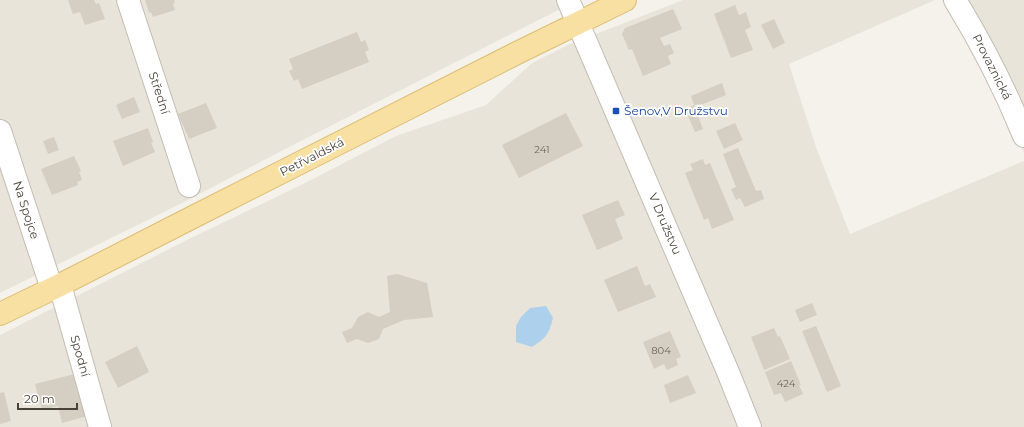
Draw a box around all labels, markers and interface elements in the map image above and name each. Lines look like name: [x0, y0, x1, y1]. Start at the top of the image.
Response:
street label: Provaznická: [969, 31, 1015, 102]
street label: Střední: [146, 70, 174, 117]
place label: Šenov,V Družstvu: [624, 103, 728, 118]
marker: Šenov,V Družstvu: [611, 106, 621, 116]
street label: Petřvaldská: [277, 134, 346, 179]
house number: 241: [534, 143, 550, 156]
street label: Na Spojce: [10, 179, 43, 241]
street label: V Družstvu: [646, 191, 685, 257]
street label: Spodní: [67, 333, 94, 379]
house number: 804: [651, 344, 671, 357]
house number: 424: [777, 377, 796, 390]
scale bar: [18, 385, 77, 411]
text: 20 m: [24, 391, 55, 406]

